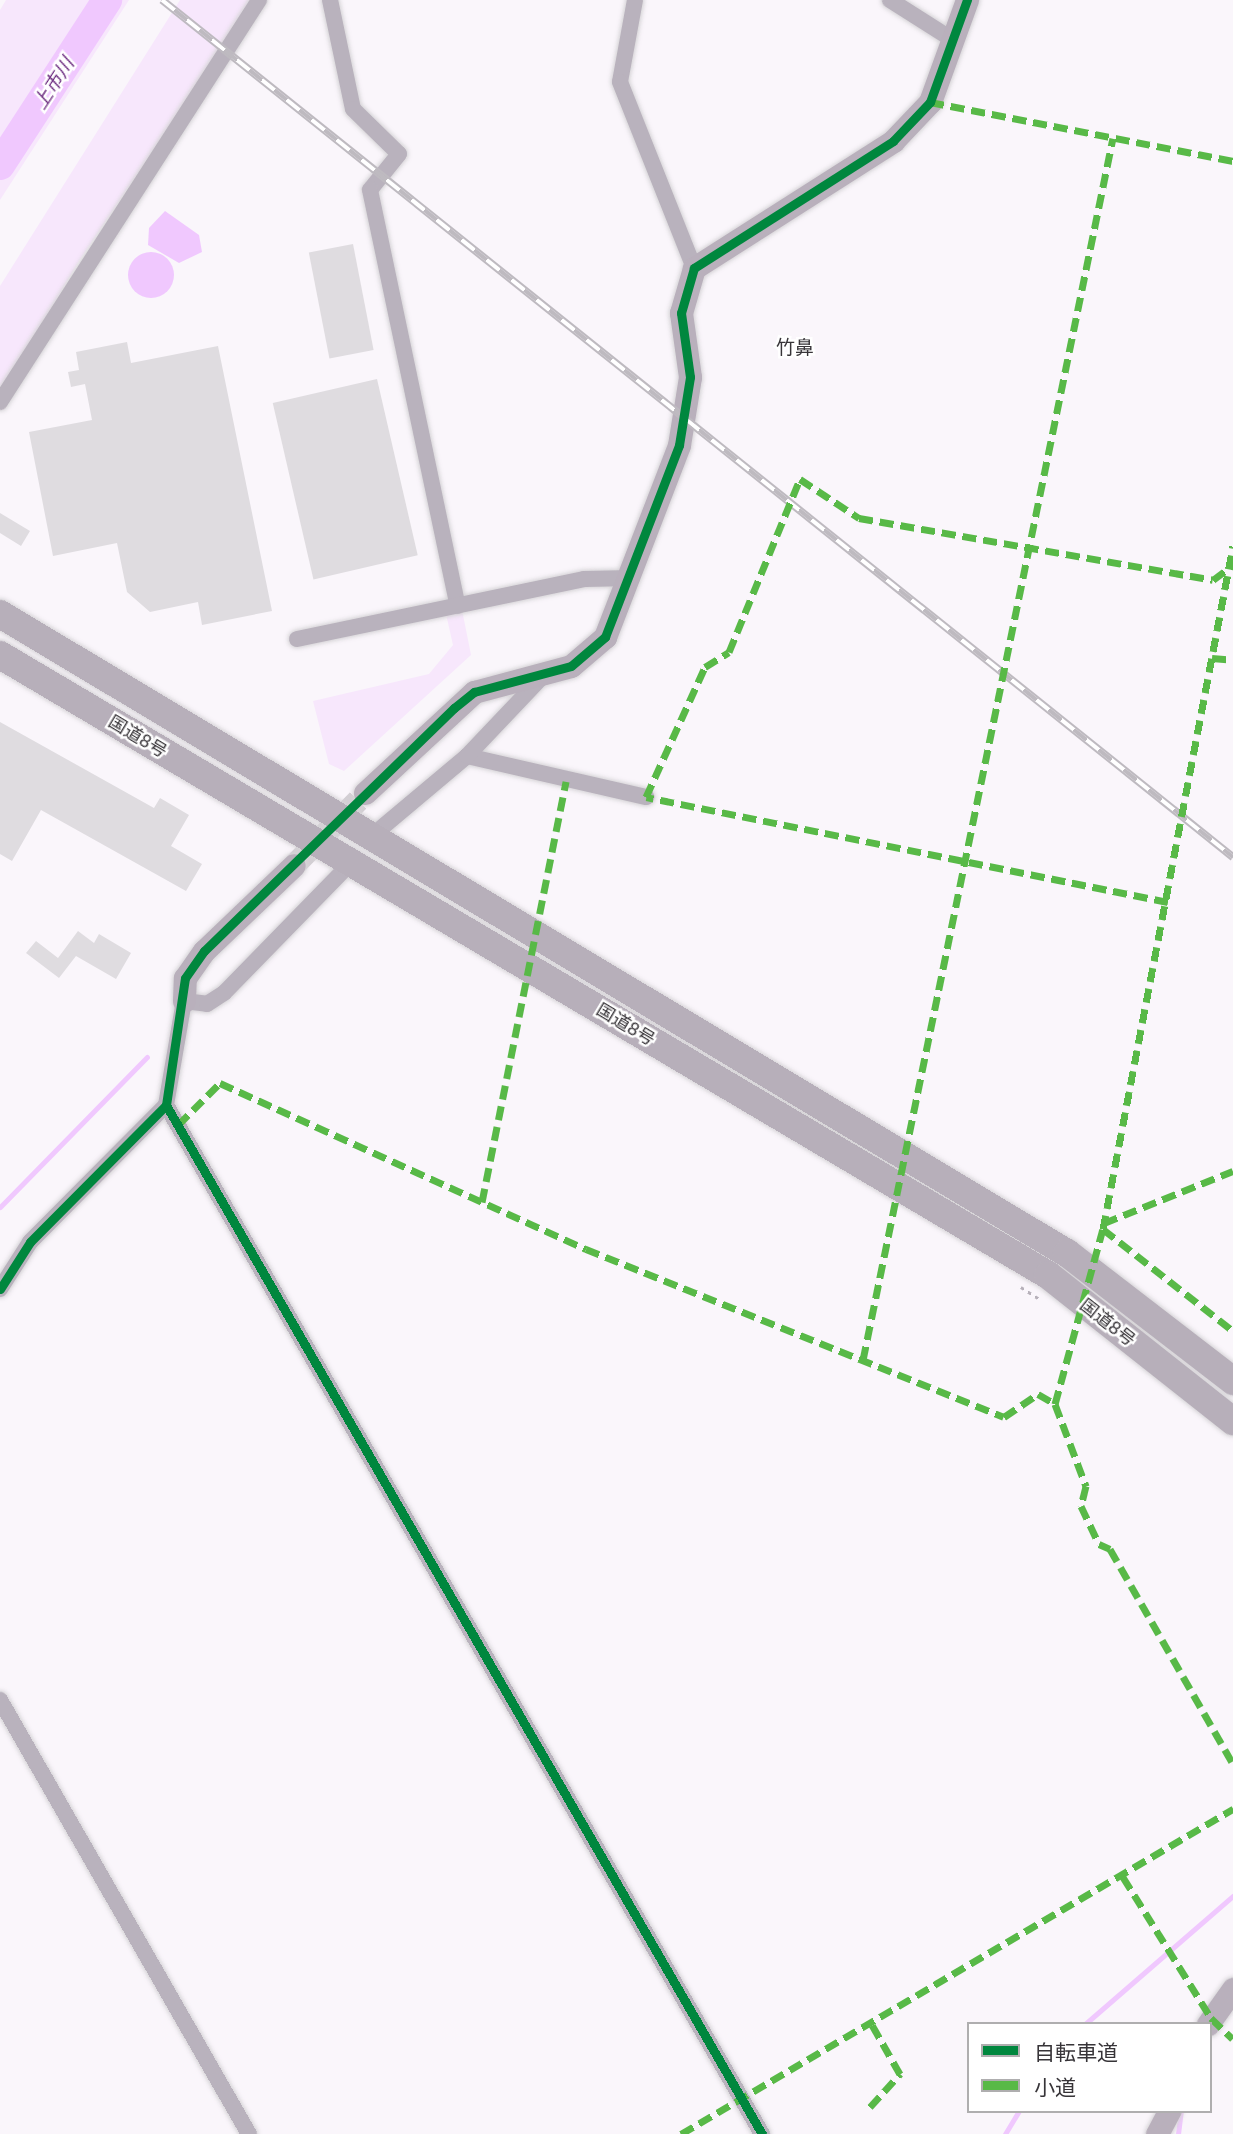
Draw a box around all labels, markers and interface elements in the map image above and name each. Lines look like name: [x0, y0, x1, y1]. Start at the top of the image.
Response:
water label: 上市川: [28, 53, 78, 113]
district label: 竹鼻: [776, 336, 814, 358]
street label: 国道8号: [105, 710, 171, 762]
street label: 国道8号: [593, 998, 659, 1050]
street label: 国道8号: [1076, 1294, 1140, 1350]
legend: [967, 2022, 1212, 2113]
text: 自転車道: [1034, 2039, 1118, 2064]
text: 小道: [1034, 2074, 1076, 2099]

